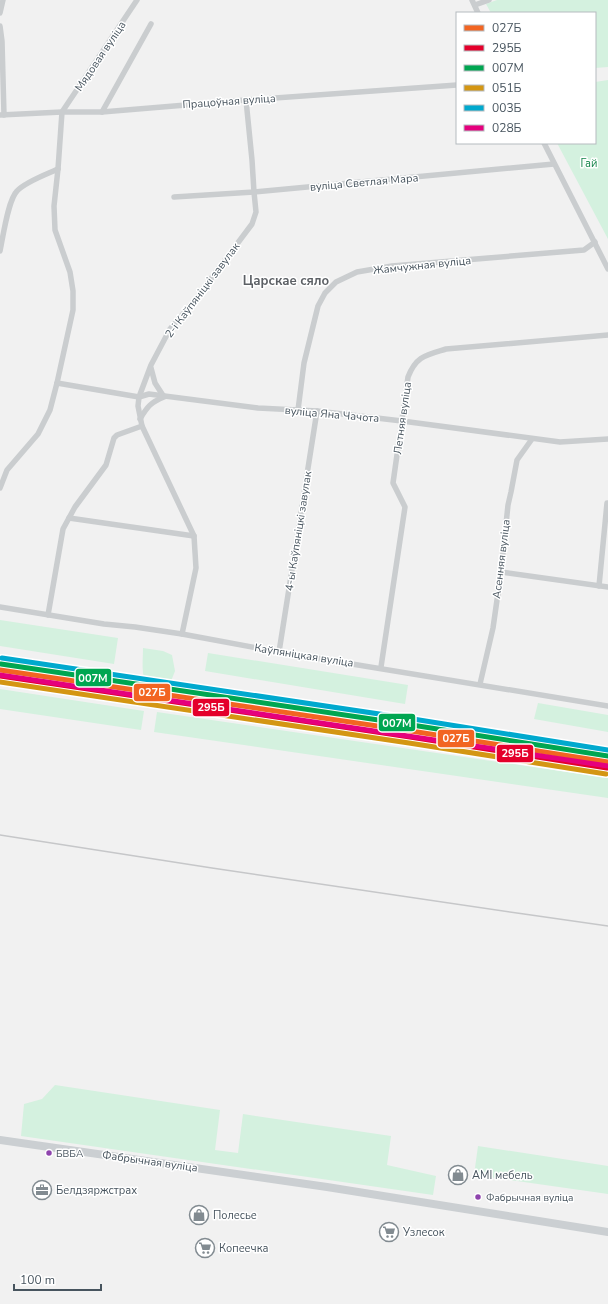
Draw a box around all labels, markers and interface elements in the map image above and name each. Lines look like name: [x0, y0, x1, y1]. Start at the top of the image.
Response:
legend: [456, 12, 596, 144]
street label: Мядовая вуліца: [71, 18, 130, 94]
text: 027Б: [492, 20, 522, 36]
text: 295Б: [492, 40, 522, 56]
text: 007М: [492, 60, 524, 76]
text: 051Б: [492, 80, 522, 96]
street label: Працоўная вуліца: [182, 91, 276, 112]
text: 003Б: [492, 100, 522, 116]
text: 028Б: [492, 120, 522, 136]
park label: Гай: [581, 156, 597, 171]
street label: вуліца Светлая Мара: [309, 170, 419, 195]
street label: 2-і Каўпяніцкі завулак: [162, 239, 243, 341]
street label: Жамчужная вуліца: [372, 253, 472, 278]
district label: Царскае сяло: [243, 272, 330, 290]
street label: Летняя вуліца: [390, 381, 415, 455]
street label: вуліца Яна Чачота: [284, 403, 380, 426]
street label: 4-ы Каўпяніцкі завулак: [282, 470, 315, 592]
street label: Асенняя вуліца: [489, 519, 514, 600]
street label: Каўпяніцкая вуліца: [253, 640, 355, 671]
line badge: 007М: [75, 668, 112, 687]
text: 007М: [78, 671, 108, 686]
line badge: 027Б: [133, 683, 171, 702]
text: 027Б: [138, 685, 166, 700]
line badge: 295Б: [192, 698, 230, 717]
text: 295Б: [197, 700, 225, 715]
line badge: 007М: [378, 713, 416, 732]
text: 007М: [382, 716, 412, 731]
line badge: 027Б: [437, 729, 475, 748]
text: 027Б: [442, 731, 470, 746]
line badge: 295Б: [496, 744, 534, 763]
text: 295Б: [501, 746, 529, 761]
place label: БВБА: [56, 1147, 84, 1161]
street label: Фабрычная вуліца: [101, 1147, 199, 1176]
marker: БВБА: [44, 1148, 54, 1158]
shop icon: AMI мебель: [447, 1164, 469, 1186]
place label: AMI мебель: [472, 1168, 533, 1183]
office icon: Белдзяржстрах: [31, 1179, 53, 1201]
place label: Белдзяржстрах: [56, 1183, 137, 1198]
place label: Фабрычная вуліца: [486, 1191, 573, 1205]
marker: Фабрычная вуліца: [473, 1192, 483, 1202]
shop icon: Полесье: [188, 1204, 210, 1226]
place label: Полесье: [213, 1208, 257, 1223]
supermarket icon: Узлесок: [378, 1221, 400, 1243]
place label: Узлесок: [402, 1225, 445, 1240]
supermarket icon: Копеечка: [194, 1237, 216, 1259]
place label: Копеечка: [219, 1241, 268, 1256]
scale bar: [14, 1266, 101, 1292]
text: 100 m: [20, 1272, 55, 1288]

